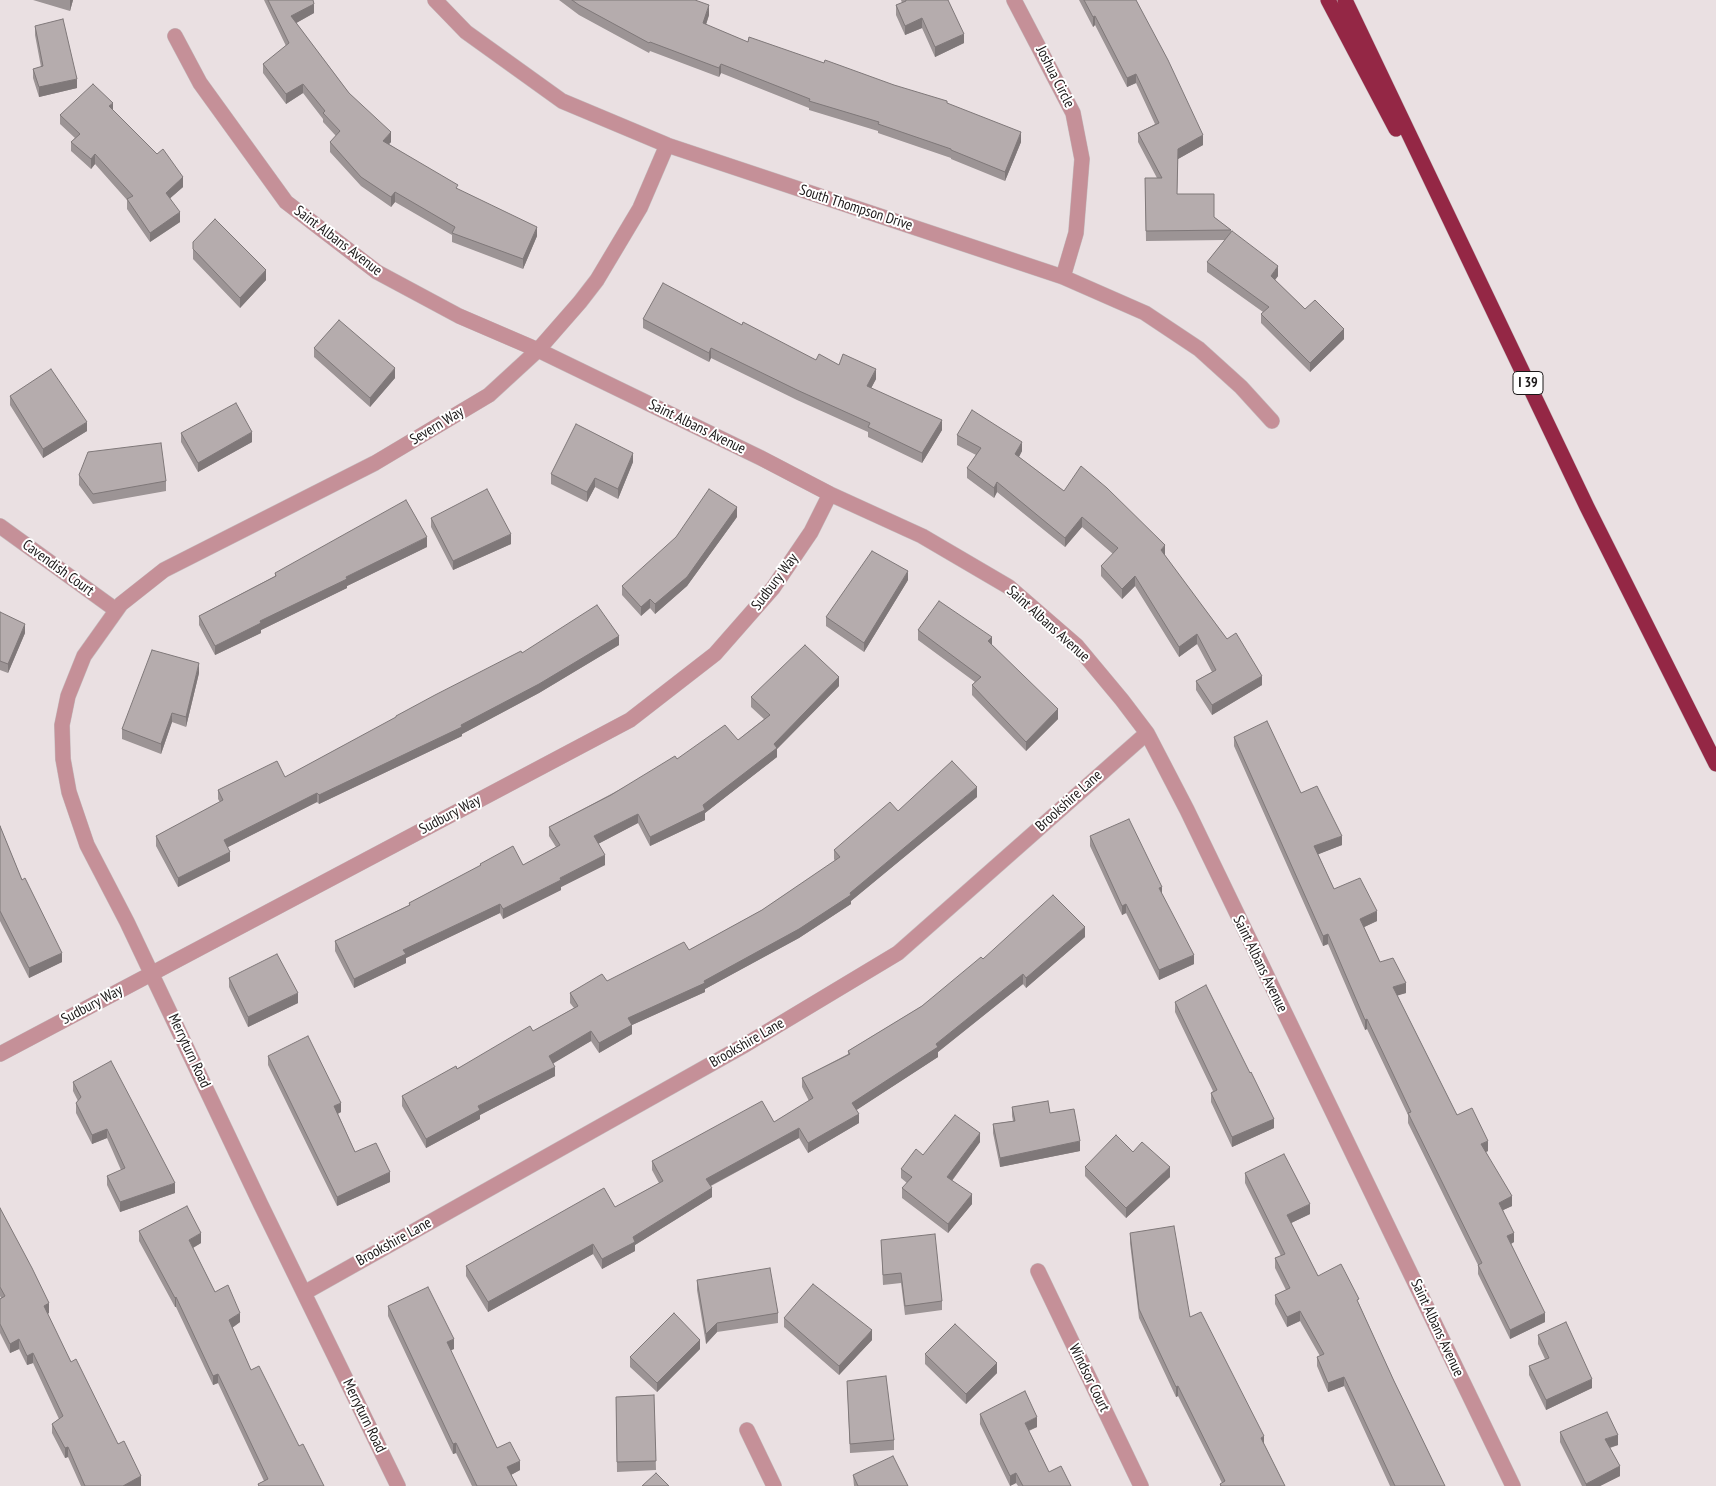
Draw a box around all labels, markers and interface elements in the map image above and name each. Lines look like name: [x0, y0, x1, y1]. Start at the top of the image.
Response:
street label: Joshua Circle: [1032, 43, 1078, 111]
street label: South Thompson Drive: [797, 181, 915, 235]
street label: Saint Albans Avenue: [290, 202, 386, 280]
road number: I 39: [1513, 372, 1543, 394]
street label: Saint Albans Avenue: [646, 396, 748, 458]
street label: Severn Way: [407, 403, 467, 449]
street label: Cavendish Court: [19, 536, 97, 600]
street label: Sudbury Way: [748, 550, 802, 614]
street label: Saint Albans Avenue: [1003, 582, 1093, 666]
street label: Brookshire Lane: [1032, 766, 1106, 836]
street label: Sudbury Way: [416, 791, 484, 839]
street label: Saint Albans Avenue: [1229, 913, 1291, 1015]
street label: Sudbury Way: [58, 981, 126, 1029]
street label: Merryturn Road: [164, 1011, 214, 1091]
street label: Brookshire Lane: [706, 1014, 788, 1072]
street label: Brookshire Lane: [353, 1214, 435, 1270]
street label: Saint Albans Avenue: [1407, 1276, 1467, 1380]
street label: Windsor Court: [1065, 1341, 1113, 1415]
street label: Merryturn Road: [338, 1376, 390, 1456]

